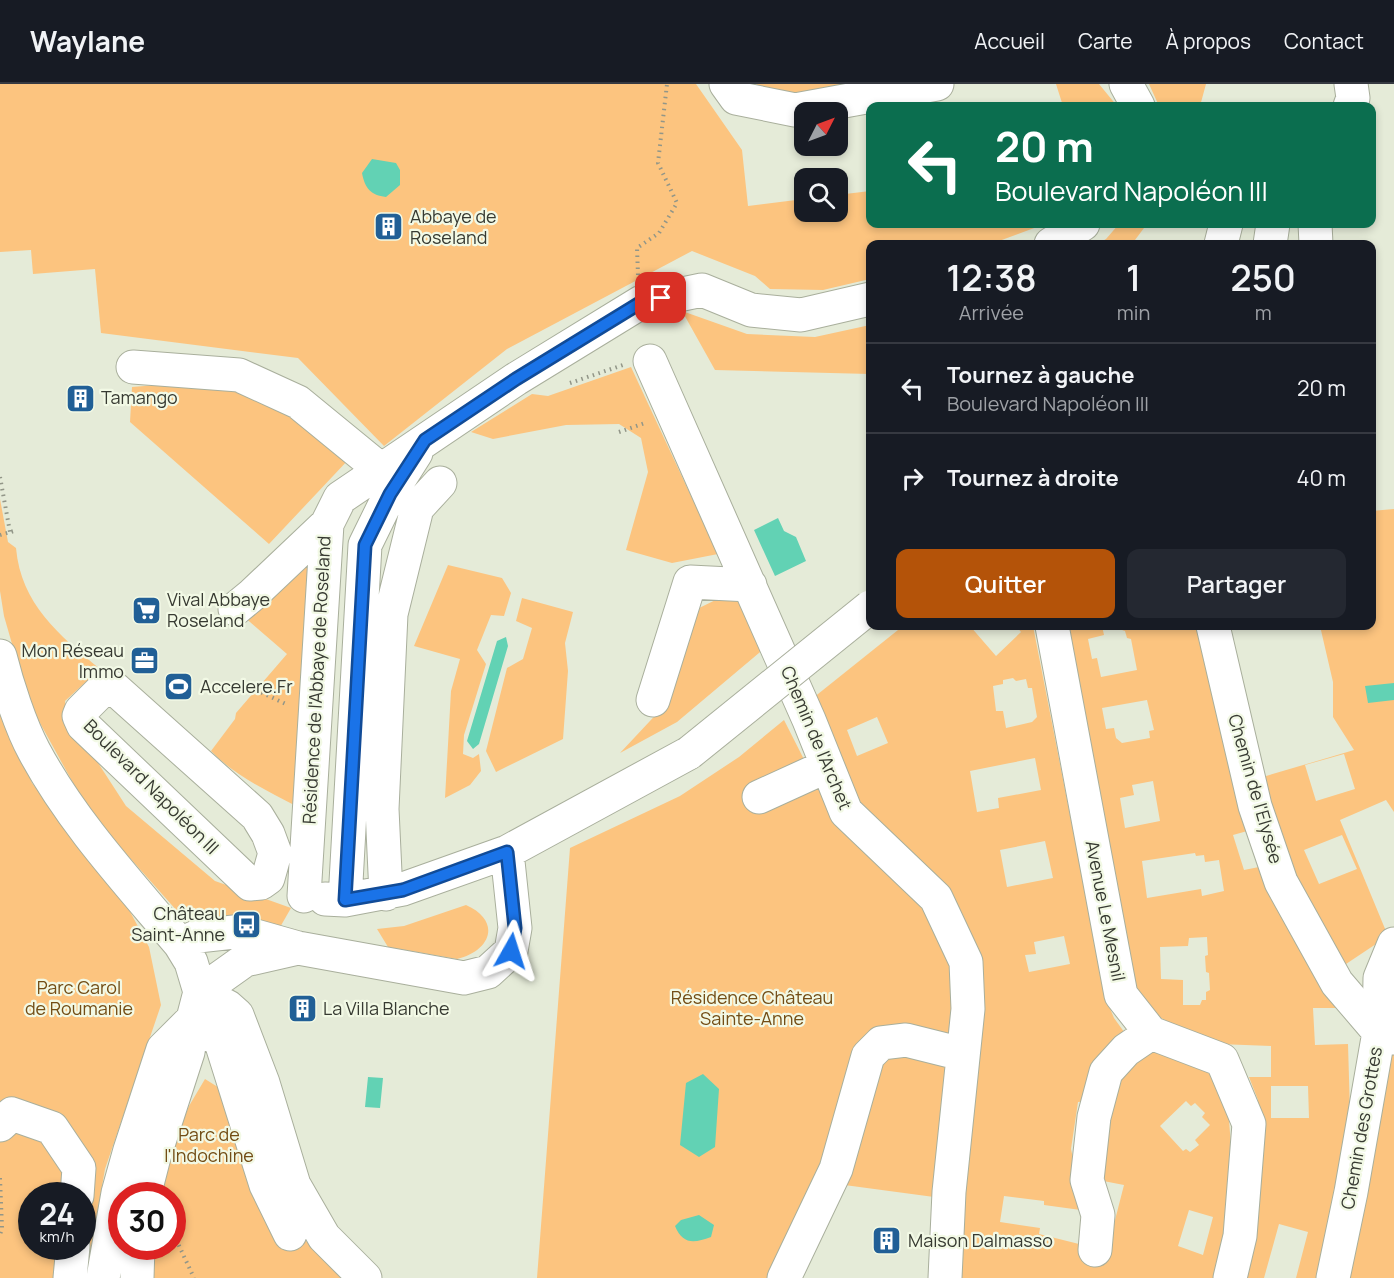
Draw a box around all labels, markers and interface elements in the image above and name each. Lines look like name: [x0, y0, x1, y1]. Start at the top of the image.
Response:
text: Waylane: [30, 22, 145, 60]
text: Accueil: [974, 27, 1045, 55]
text: Carte: [1078, 27, 1132, 55]
text: À propos: [1165, 27, 1251, 55]
text: Contact: [1284, 27, 1364, 55]
north arrow: [794, 102, 848, 156]
map controls: [794, 102, 848, 222]
text: 20 m: [995, 117, 1094, 175]
icon: left: [896, 126, 974, 204]
button: search: [794, 168, 848, 222]
text: Boulevard Napoléon III: [995, 172, 1268, 209]
place label: Abbaye de Roseland: [410, 204, 497, 249]
building icon: Abbaye de Roseland: [373, 211, 405, 243]
text: 12:38: [946, 253, 1037, 302]
text: 1: [1126, 253, 1141, 302]
text: 250: [1231, 253, 1296, 302]
pin: [635, 272, 686, 323]
icon: arrive: [644, 281, 677, 314]
text: Arrivée: [959, 299, 1024, 326]
text: min: [1117, 299, 1150, 326]
text: m: [1255, 299, 1272, 326]
text: Tournez à gauche: [947, 360, 1134, 390]
icon: left: [896, 372, 929, 405]
text: 20 m: [1297, 373, 1346, 403]
building icon: Tamango: [64, 382, 96, 414]
place label: Tamango: [101, 385, 178, 409]
text: Boulevard Napoléon III: [947, 390, 1149, 417]
icon: right: [896, 462, 929, 495]
text: Tournez à droite: [947, 463, 1119, 493]
text: 40 m: [1297, 463, 1346, 493]
street label: Résidence de l'Abbaye de Roseland: [296, 535, 336, 825]
button: Quitter: [896, 549, 1115, 618]
button: Partager: [1127, 549, 1346, 618]
place label: Vival Abbaye Roseland: [167, 587, 270, 632]
supermarket icon: Vival Abbaye Roseland: [130, 594, 162, 626]
place label: Mon Réseau Immo: [22, 638, 124, 683]
office icon: Mon Réseau Immo: [129, 645, 161, 677]
street label: Chemin de l'Archet: [776, 662, 858, 813]
sports icon: Accelere.Fr: [163, 671, 195, 703]
place label: Accelere.Fr: [200, 674, 293, 698]
street label: Chemin de l'Elysée: [1223, 711, 1289, 866]
street label: Boulevard Napoléon III: [79, 714, 224, 859]
street label: Avenue Le Mesnil: [1081, 838, 1131, 983]
place label: Château Saint-Anne: [131, 901, 225, 946]
bus stop icon: Château Saint-Anne: [230, 908, 262, 940]
position arrow: [479, 919, 543, 983]
park label: Parc Carol de Roumanie: [25, 975, 133, 1020]
park label: Résidence Château Sainte-Anne: [671, 985, 833, 1030]
building icon: La Villa Blanche: [286, 993, 318, 1025]
place label: La Villa Blanche: [323, 996, 450, 1020]
street label: Chemin des Grottes: [1335, 1045, 1387, 1211]
park label: Parc de l'Indochine: [164, 1122, 254, 1167]
speed limit sign: 30: [108, 1182, 186, 1260]
text: 24: [39, 1193, 75, 1234]
building icon: Maison Dalmasso: [871, 1225, 903, 1257]
text: km/h: [40, 1226, 74, 1247]
place label: Maison Dalmasso: [908, 1228, 1053, 1252]

